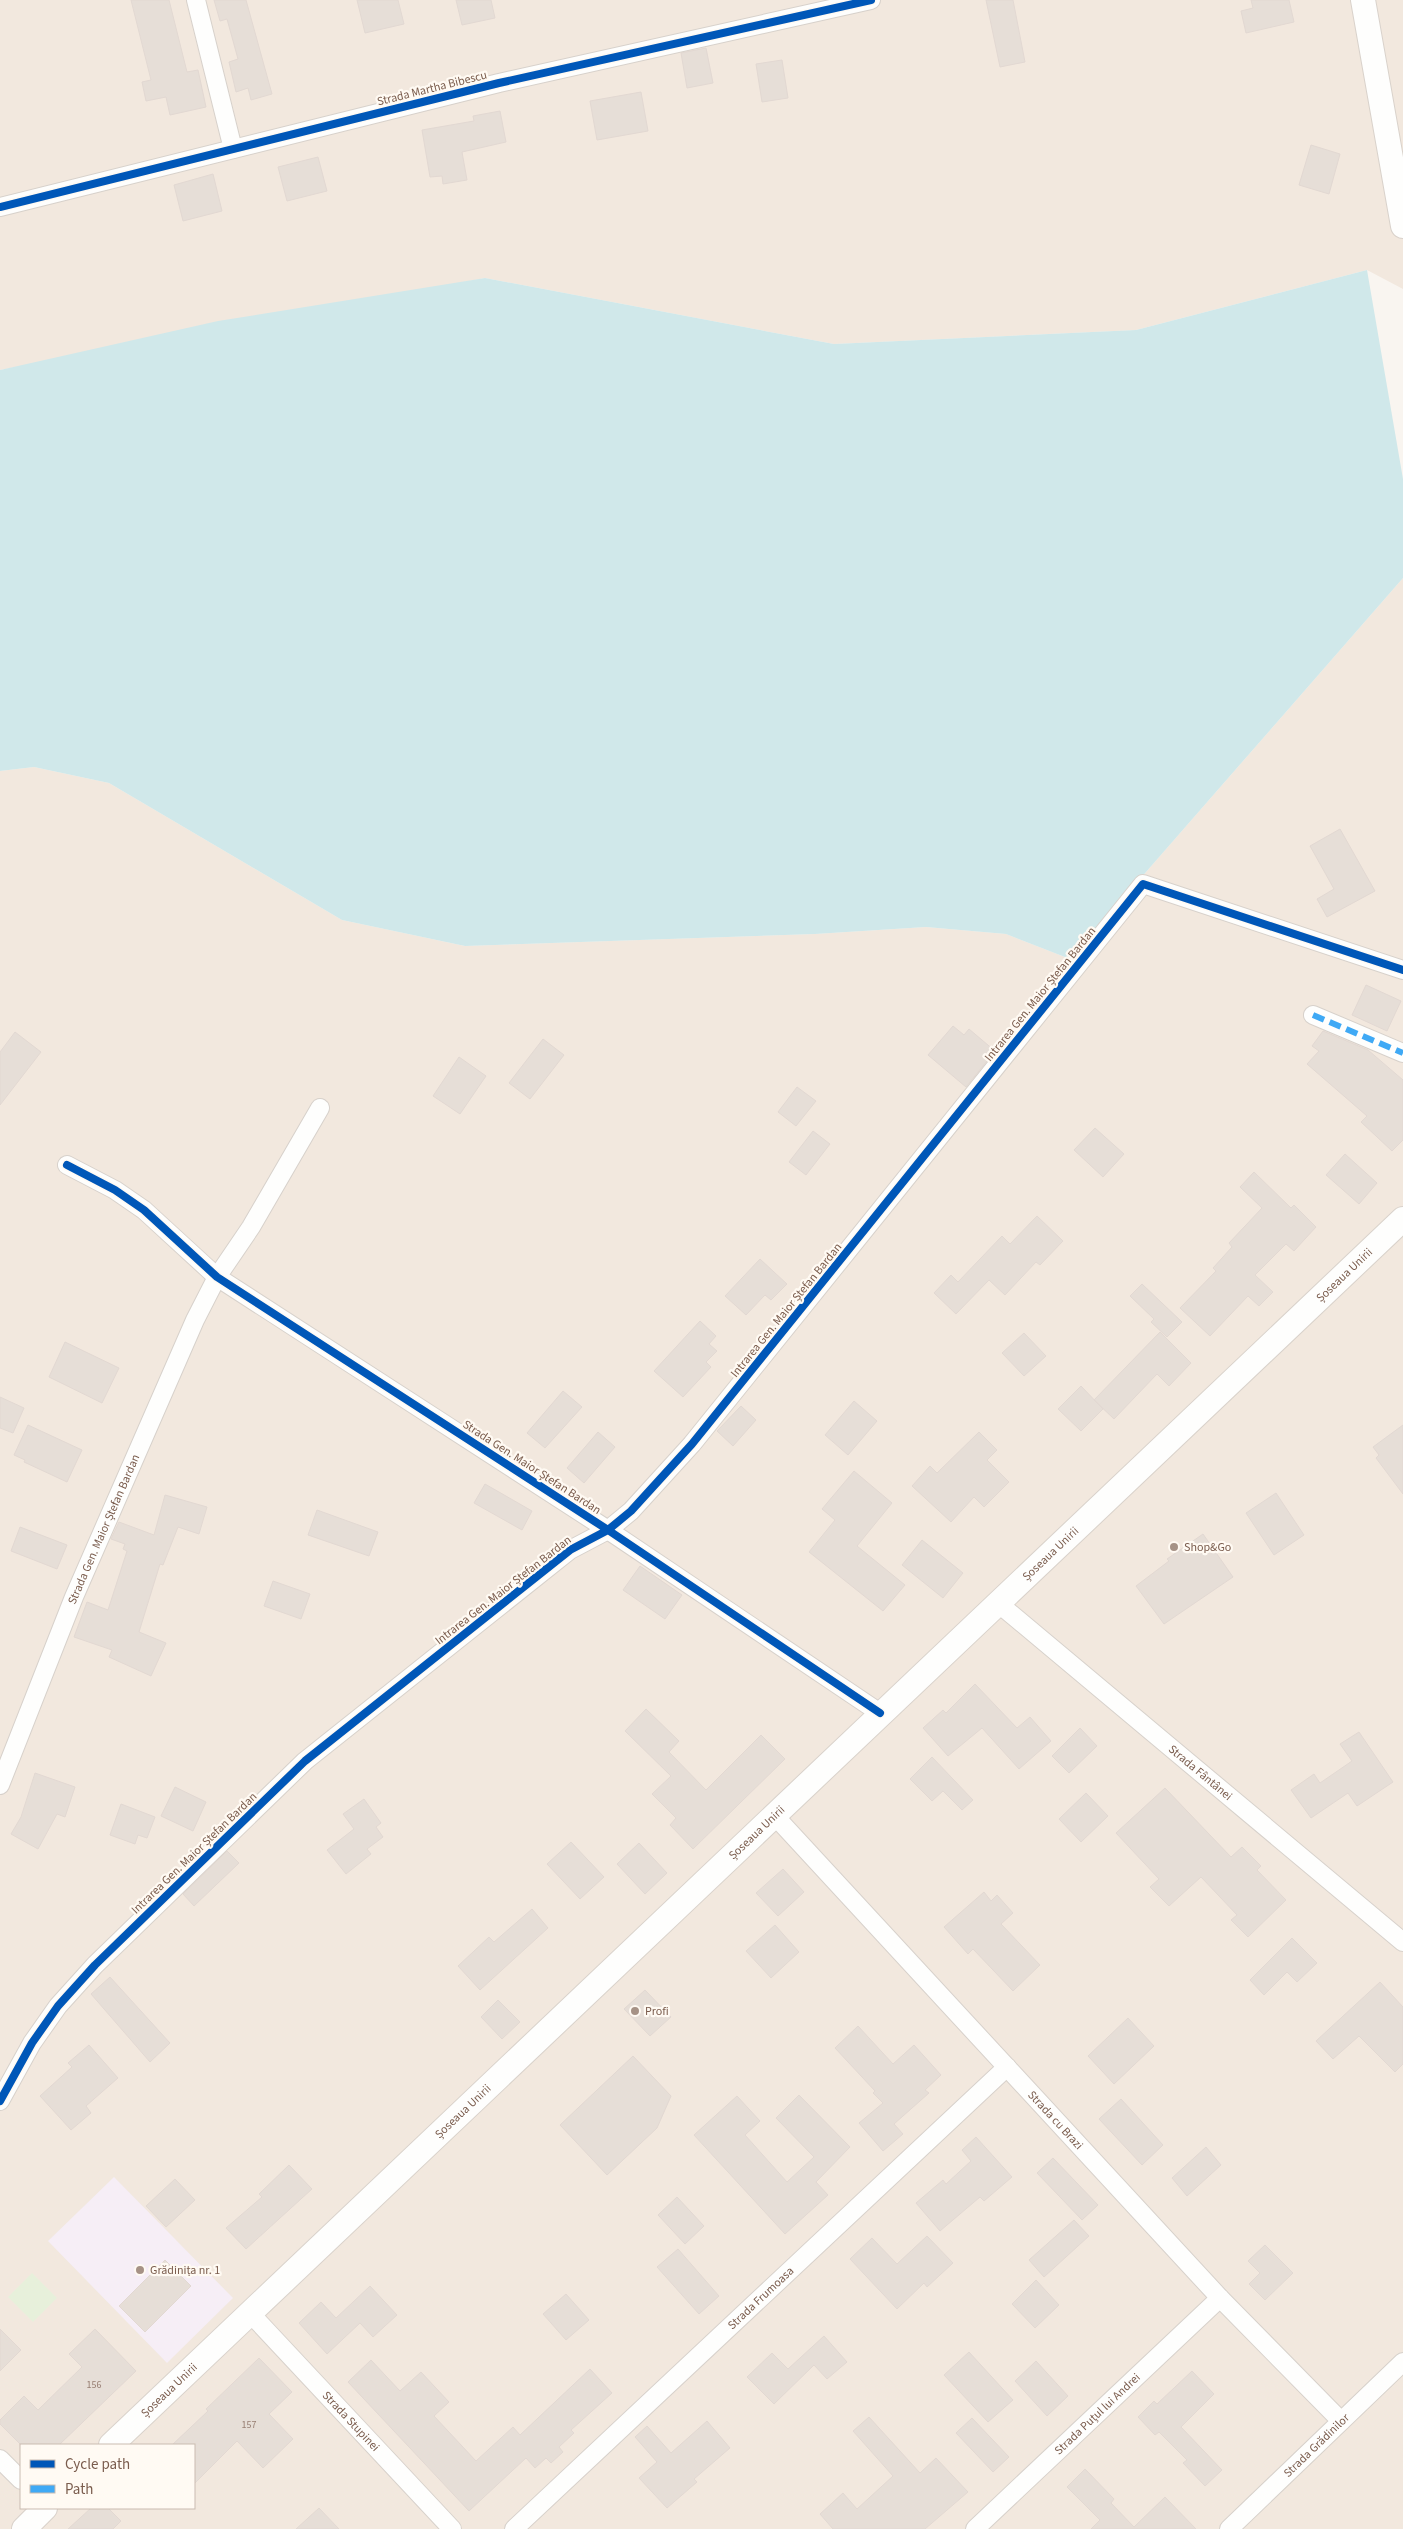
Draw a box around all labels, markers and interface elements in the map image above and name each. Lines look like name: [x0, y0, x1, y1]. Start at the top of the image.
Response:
street label: Strada Martha Bibescu: [375, 67, 489, 110]
street label: Intrarea Gen. Maior Ștefan Bardan: [981, 923, 1100, 1065]
street label: Intrarea Gen. Maior Ștefan Bardan: [727, 1239, 846, 1381]
street label: Șoseaua Unirii: [1312, 1244, 1377, 1306]
street label: Strada Gen. Maior Ștefan Bardan: [459, 1416, 604, 1519]
street label: Strada Gen. Maior Ștefan Bardan: [64, 1452, 144, 1607]
street label: Șoseaua Unirii: [1019, 1523, 1083, 1585]
street label: Intrarea Gen. Maior Ștefan Bardan: [432, 1532, 575, 1649]
place label: Shop&Go: [1184, 1539, 1231, 1556]
marker: Shop&Go: [1168, 1541, 1180, 1553]
street label: Strada Fântânei: [1164, 1741, 1236, 1805]
street label: Intrarea Gen. Maior Ștefan Bardan: [128, 1789, 261, 1918]
street label: Șoseaua Unirii: [725, 1802, 789, 1864]
place label: Profi: [645, 2003, 669, 2020]
marker: Profi: [629, 2005, 641, 2017]
street label: Șoseaua Unirii: [431, 2080, 495, 2143]
street label: Strada cu Brazi: [1024, 2087, 1087, 2154]
place label: Grădinița nr. 1: [150, 2262, 220, 2279]
street label: Strada Frumoasa: [724, 2263, 798, 2334]
marker: Grădinița nr. 1: [134, 2264, 146, 2276]
street label: Șoseaua Unirii: [137, 2359, 201, 2421]
street label: Strada Puțul lui Andrei: [1051, 2369, 1144, 2459]
house number: 156: [87, 2378, 101, 2392]
street label: Strada Stupinei: [318, 2387, 383, 2455]
street label: Strada Grădinilor: [1280, 2409, 1354, 2481]
house number: 157: [242, 2418, 256, 2432]
legend: [20, 2444, 195, 2509]
text: Cycle path: [65, 2454, 130, 2475]
text: Path: [65, 2479, 93, 2500]

